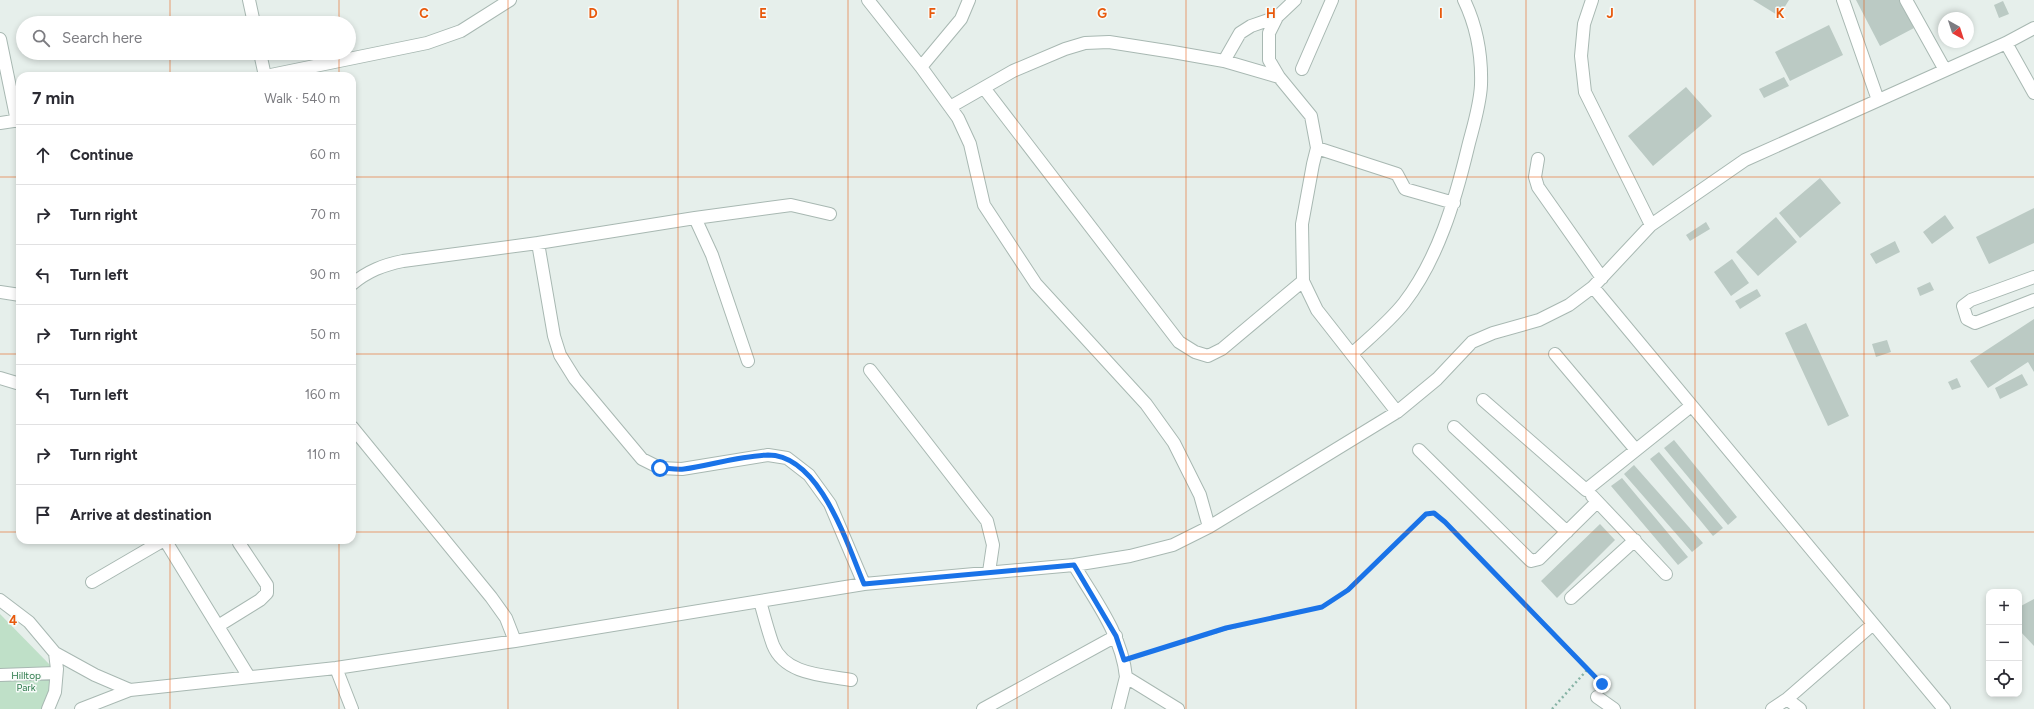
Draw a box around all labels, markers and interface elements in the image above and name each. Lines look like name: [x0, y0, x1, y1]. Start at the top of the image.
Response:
text: C: [419, 6, 429, 21]
text: D: [588, 6, 598, 21]
text: E: [759, 6, 767, 21]
text: F: [928, 6, 936, 21]
text: G: [1097, 6, 1107, 21]
text: H: [1266, 6, 1276, 21]
text: I: [1439, 6, 1443, 21]
text: J: [1606, 6, 1614, 21]
text: K: [1776, 6, 1785, 21]
north arrow: [1938, 12, 1974, 48]
search box: [16, 16, 356, 60]
icon: search: [30, 27, 52, 49]
text: Search here: [62, 29, 142, 47]
text: 7 min: [32, 88, 74, 108]
text: Walk · 540 m: [264, 91, 340, 106]
icon: ahead: [32, 144, 54, 166]
text: Continue: [70, 146, 133, 164]
text: 60 m: [310, 147, 340, 162]
icon: right: [32, 204, 54, 226]
text: Turn right: [70, 206, 138, 224]
text: 70 m: [310, 207, 340, 222]
icon: left: [32, 264, 54, 286]
text: Turn left: [70, 266, 128, 284]
text: 90 m: [310, 267, 340, 282]
icon: right: [32, 324, 54, 346]
text: Turn right: [70, 326, 138, 344]
text: 50 m: [310, 327, 340, 342]
icon: left: [32, 384, 54, 406]
text: Turn left: [70, 386, 128, 404]
text: 160 m: [305, 387, 340, 402]
icon: right: [32, 444, 54, 466]
text: Turn right: [70, 446, 138, 464]
text: 110 m: [307, 447, 340, 462]
route start: [651, 459, 669, 477]
icon: arrive: [32, 504, 54, 526]
text: Arrive at destination: [70, 506, 211, 524]
map controls: [1986, 589, 2022, 697]
button: +: [1986, 589, 2022, 625]
text: 4: [9, 613, 17, 628]
button: −: [1986, 625, 2022, 661]
button: locate: [1986, 661, 2022, 697]
park label: Hilltop Park: [11, 669, 41, 694]
route end: [1593, 675, 1611, 693]

